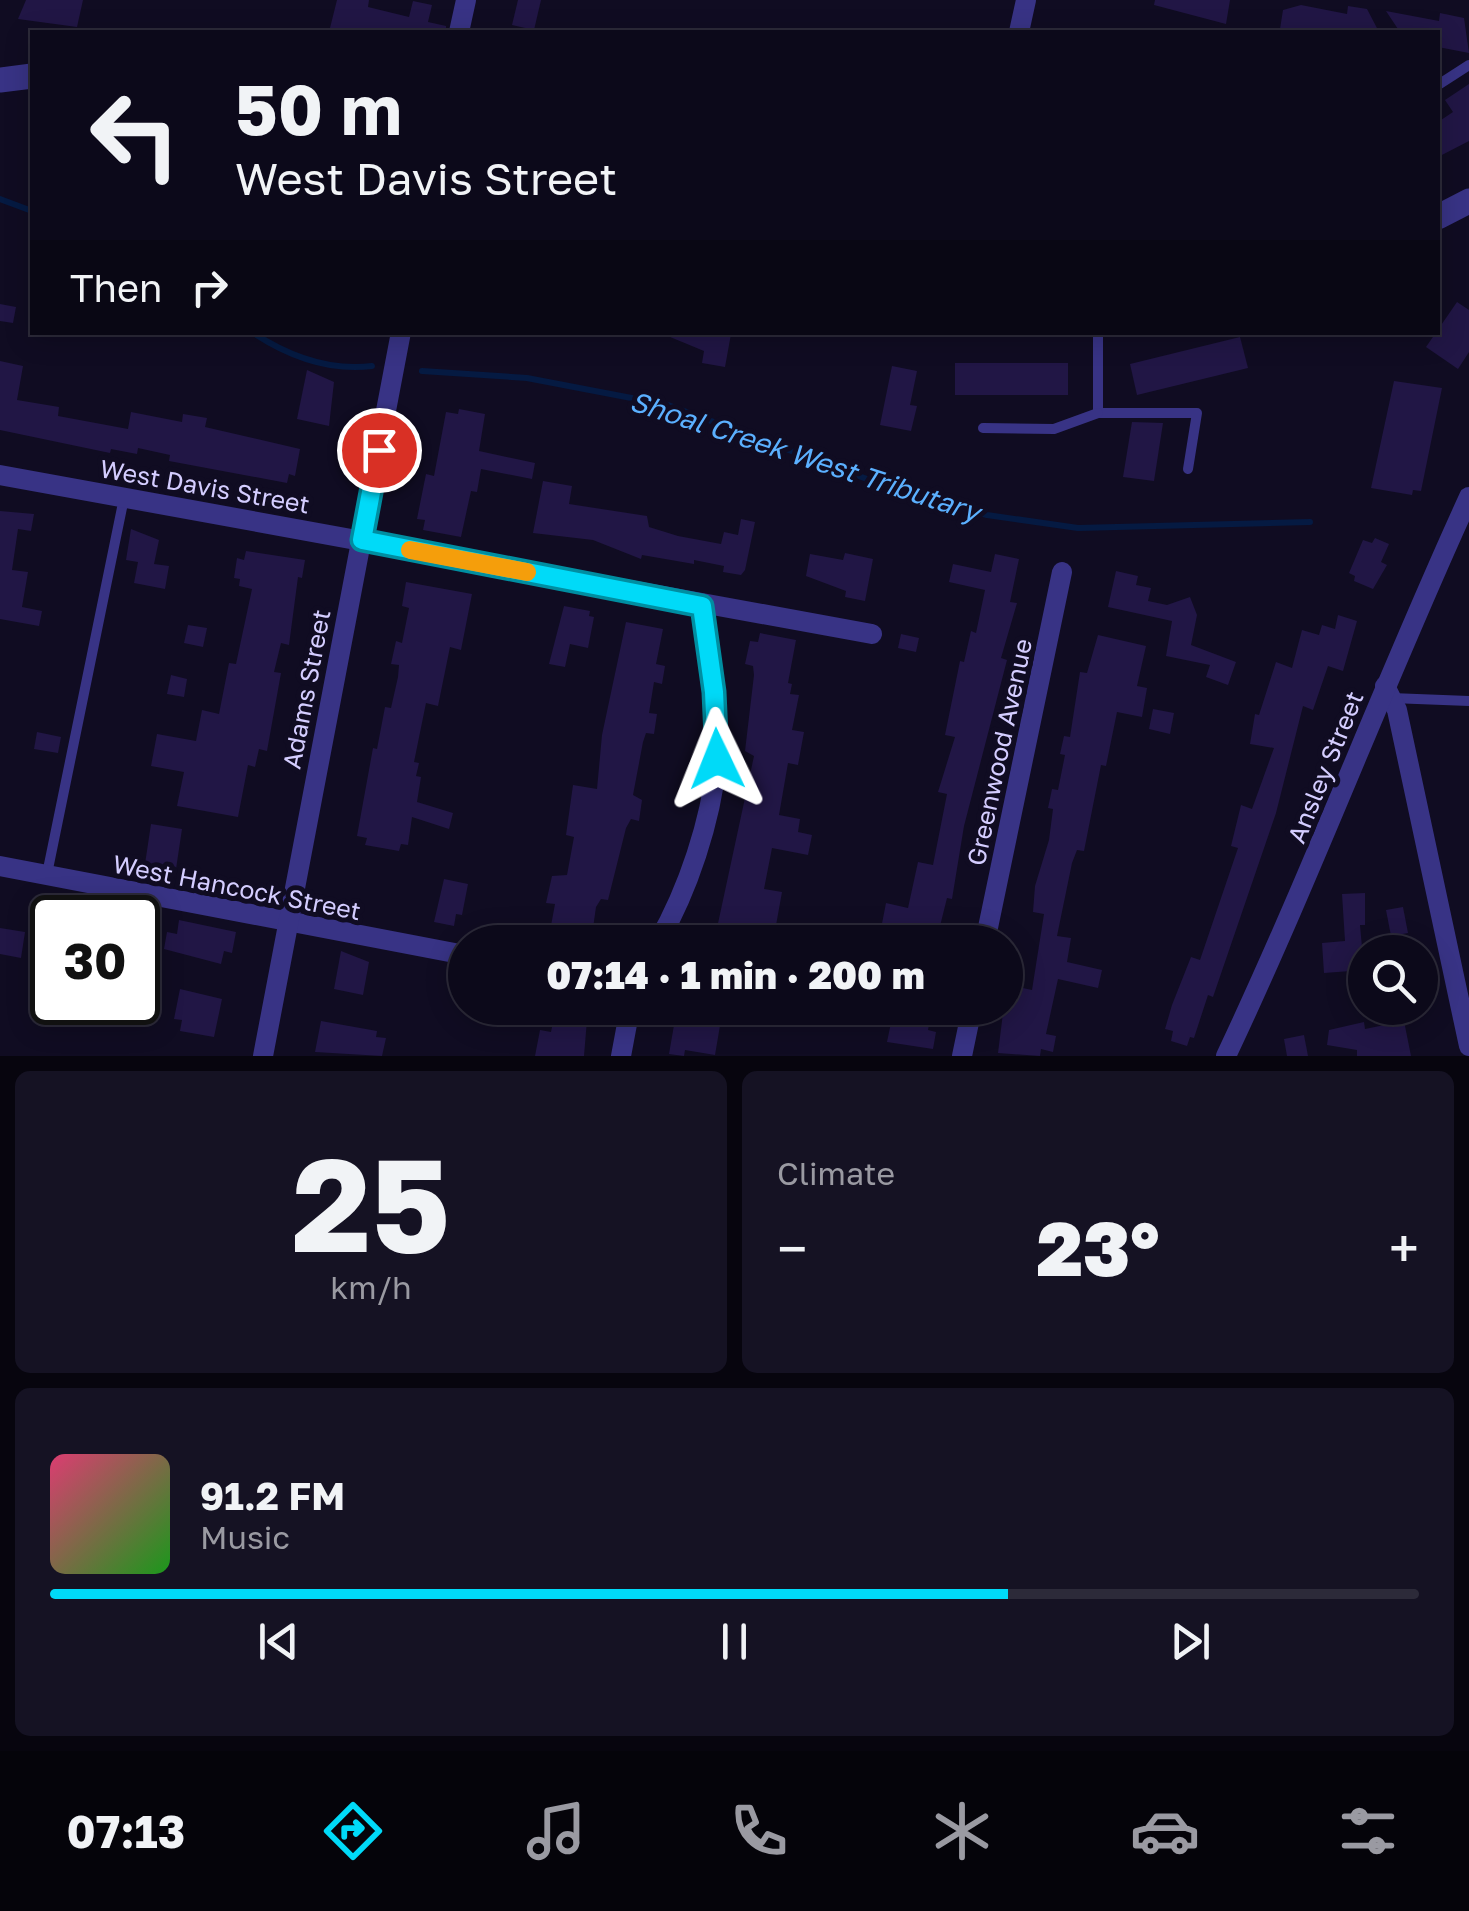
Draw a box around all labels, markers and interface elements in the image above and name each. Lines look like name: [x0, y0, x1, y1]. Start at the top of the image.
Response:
text: 50 m: [235, 66, 402, 150]
icon: left: [70, 70, 200, 200]
text: West Davis Street: [235, 151, 617, 205]
icon: right: [182, 260, 237, 315]
text: Then: [70, 265, 162, 310]
water label: Shoal Creek West Tributary: [626, 384, 987, 529]
pin: [337, 408, 422, 493]
icon: arrive: [352, 423, 407, 478]
street label: West Davis Street: [98, 452, 312, 520]
street label: Adams Street: [275, 607, 337, 771]
street label: Greenwood Avenue: [960, 636, 1038, 868]
street label: Ansley Street: [1280, 686, 1370, 848]
position arrow: [665, 707, 769, 811]
street label: West Hancock Street: [110, 848, 364, 926]
speed limit sign: 30: [30, 895, 160, 1025]
map controls: [1348, 935, 1438, 1025]
button: search: [1348, 935, 1438, 1025]
text: 07:14 · 1 min · 200 m: [546, 952, 925, 997]
text: 25: [292, 1125, 450, 1281]
text: Climate: [777, 1154, 895, 1192]
text: 23°: [1036, 1202, 1160, 1293]
text: −: [777, 1215, 807, 1281]
text: +: [1389, 1215, 1419, 1281]
text: km/h: [330, 1268, 412, 1306]
text: 91.2 FM: [200, 1473, 345, 1518]
text: Music: [200, 1518, 290, 1556]
icon: previous: [251, 1614, 306, 1669]
icon: pause: [707, 1614, 762, 1669]
icon: next: [1163, 1614, 1218, 1669]
icon: directions: [318, 1796, 388, 1866]
icon: music: [521, 1796, 591, 1866]
icon: phone: [724, 1796, 794, 1866]
icon: climate: [927, 1796, 997, 1866]
icon: car: [1130, 1796, 1200, 1866]
icon: filters: [1333, 1796, 1403, 1866]
text: 07:13: [66, 1804, 185, 1858]

